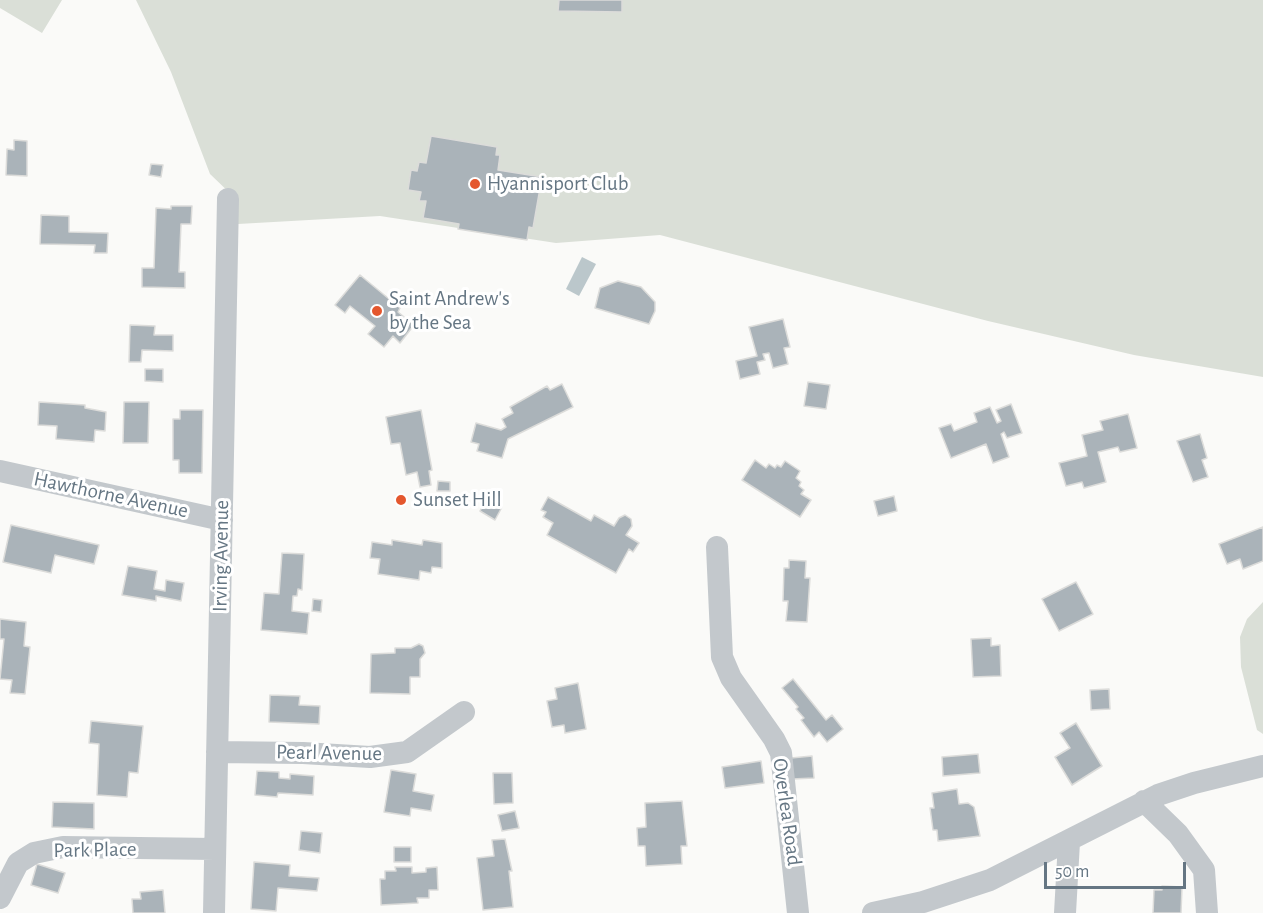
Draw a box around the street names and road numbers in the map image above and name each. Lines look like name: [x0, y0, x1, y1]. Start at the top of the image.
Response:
street label: Hawthorne Avenue: [31, 466, 191, 524]
street label: Irving Avenue: [207, 500, 235, 612]
street label: Pearl Avenue: [276, 739, 382, 767]
street label: Overlea Road: [767, 757, 807, 867]
street label: Park Place: [53, 837, 137, 863]

